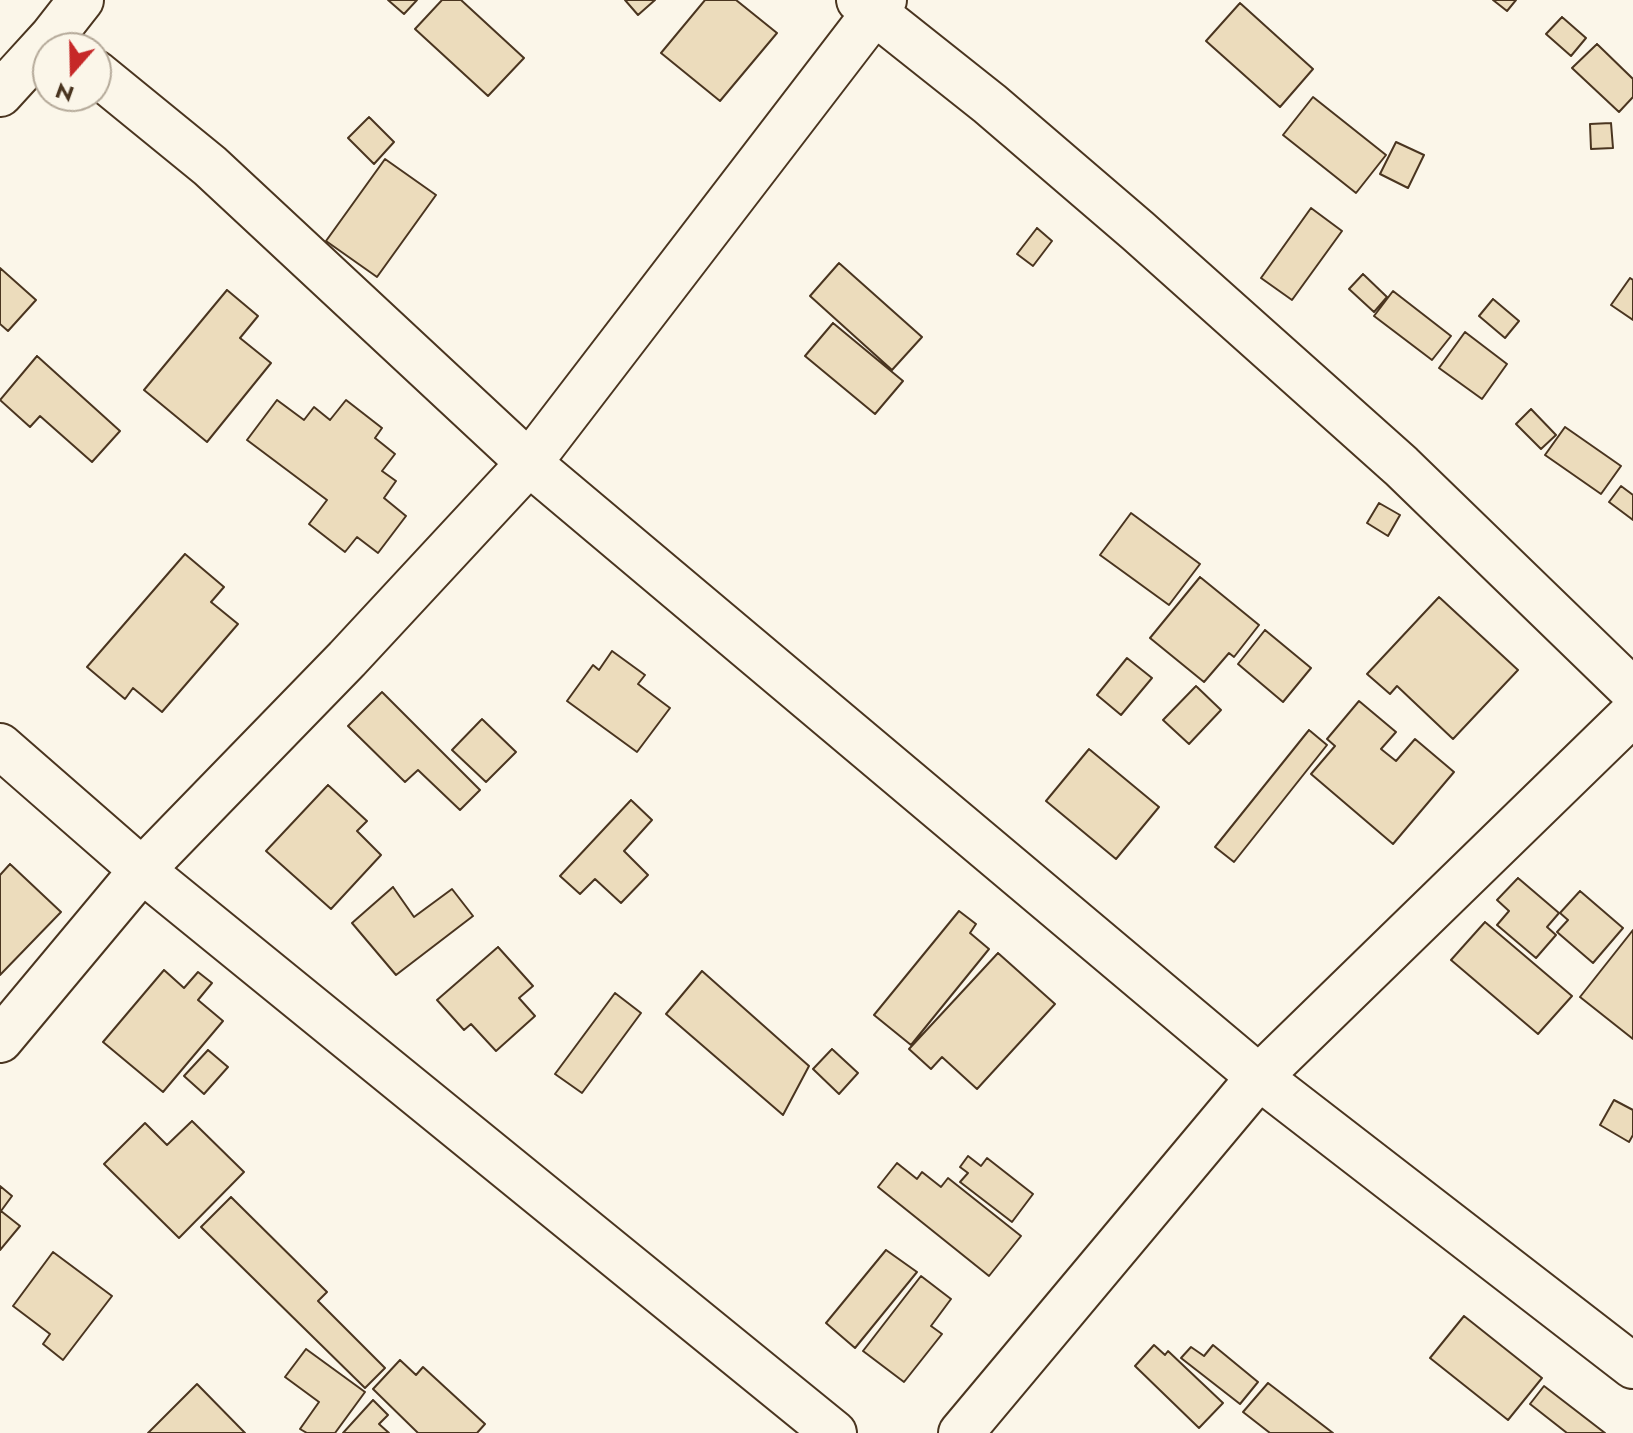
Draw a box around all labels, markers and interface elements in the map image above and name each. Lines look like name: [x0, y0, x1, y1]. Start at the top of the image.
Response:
north arrow: [32, 32, 112, 112]
text: N: [51, 75, 78, 111]

